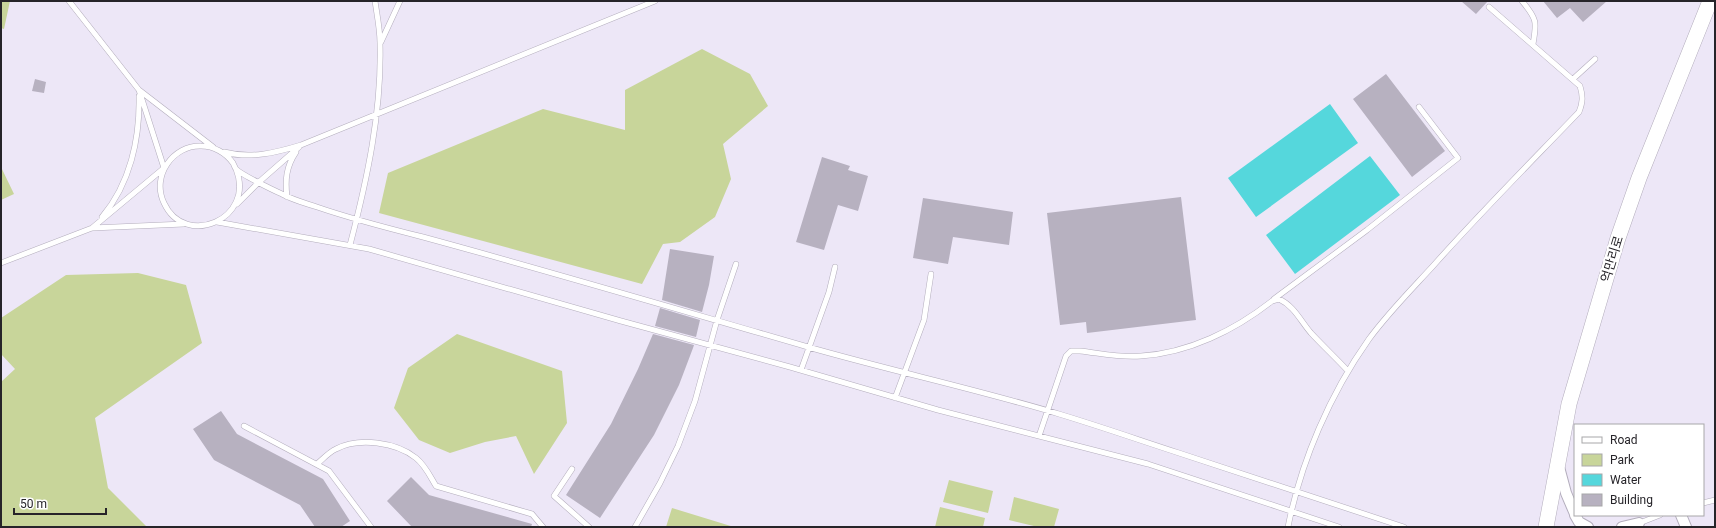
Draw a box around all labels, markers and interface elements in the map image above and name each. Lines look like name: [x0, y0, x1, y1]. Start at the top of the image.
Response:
street label: 억만리로: [1598, 234, 1626, 284]
legend: [1574, 424, 1704, 516]
text: Road: [1610, 433, 1638, 447]
text: Park: [1610, 453, 1635, 467]
text: Water: [1610, 473, 1641, 487]
scale bar: [14, 490, 106, 516]
text: Building: [1610, 493, 1653, 507]
text: 50 m: [20, 497, 47, 511]

